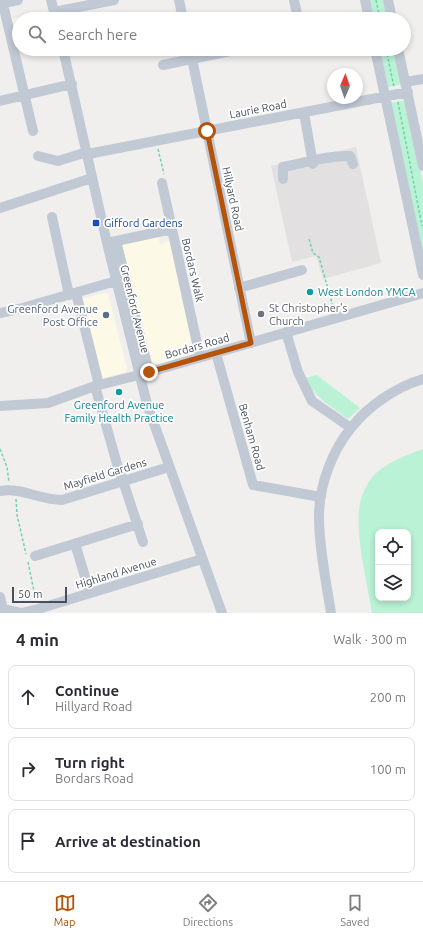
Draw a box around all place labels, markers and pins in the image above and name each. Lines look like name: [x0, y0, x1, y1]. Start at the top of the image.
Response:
place label: Gifford Gardens: [104, 217, 183, 229]
marker: Gifford Gardens: [91, 218, 101, 228]
place label: West London YMCA: [318, 286, 417, 298]
marker: West London YMCA: [305, 287, 315, 297]
place label: St Christopher's Church: [269, 302, 348, 327]
place label: Greenford Avenue Post Office: [7, 303, 98, 328]
marker: St Christopher's Church: [256, 309, 266, 319]
marker: Greenford Avenue Post Office: [101, 310, 111, 320]
marker: Greenford Avenue Family Health Practice: [114, 387, 124, 397]
place label: Greenford Avenue Family Health Practice: [65, 399, 173, 424]

